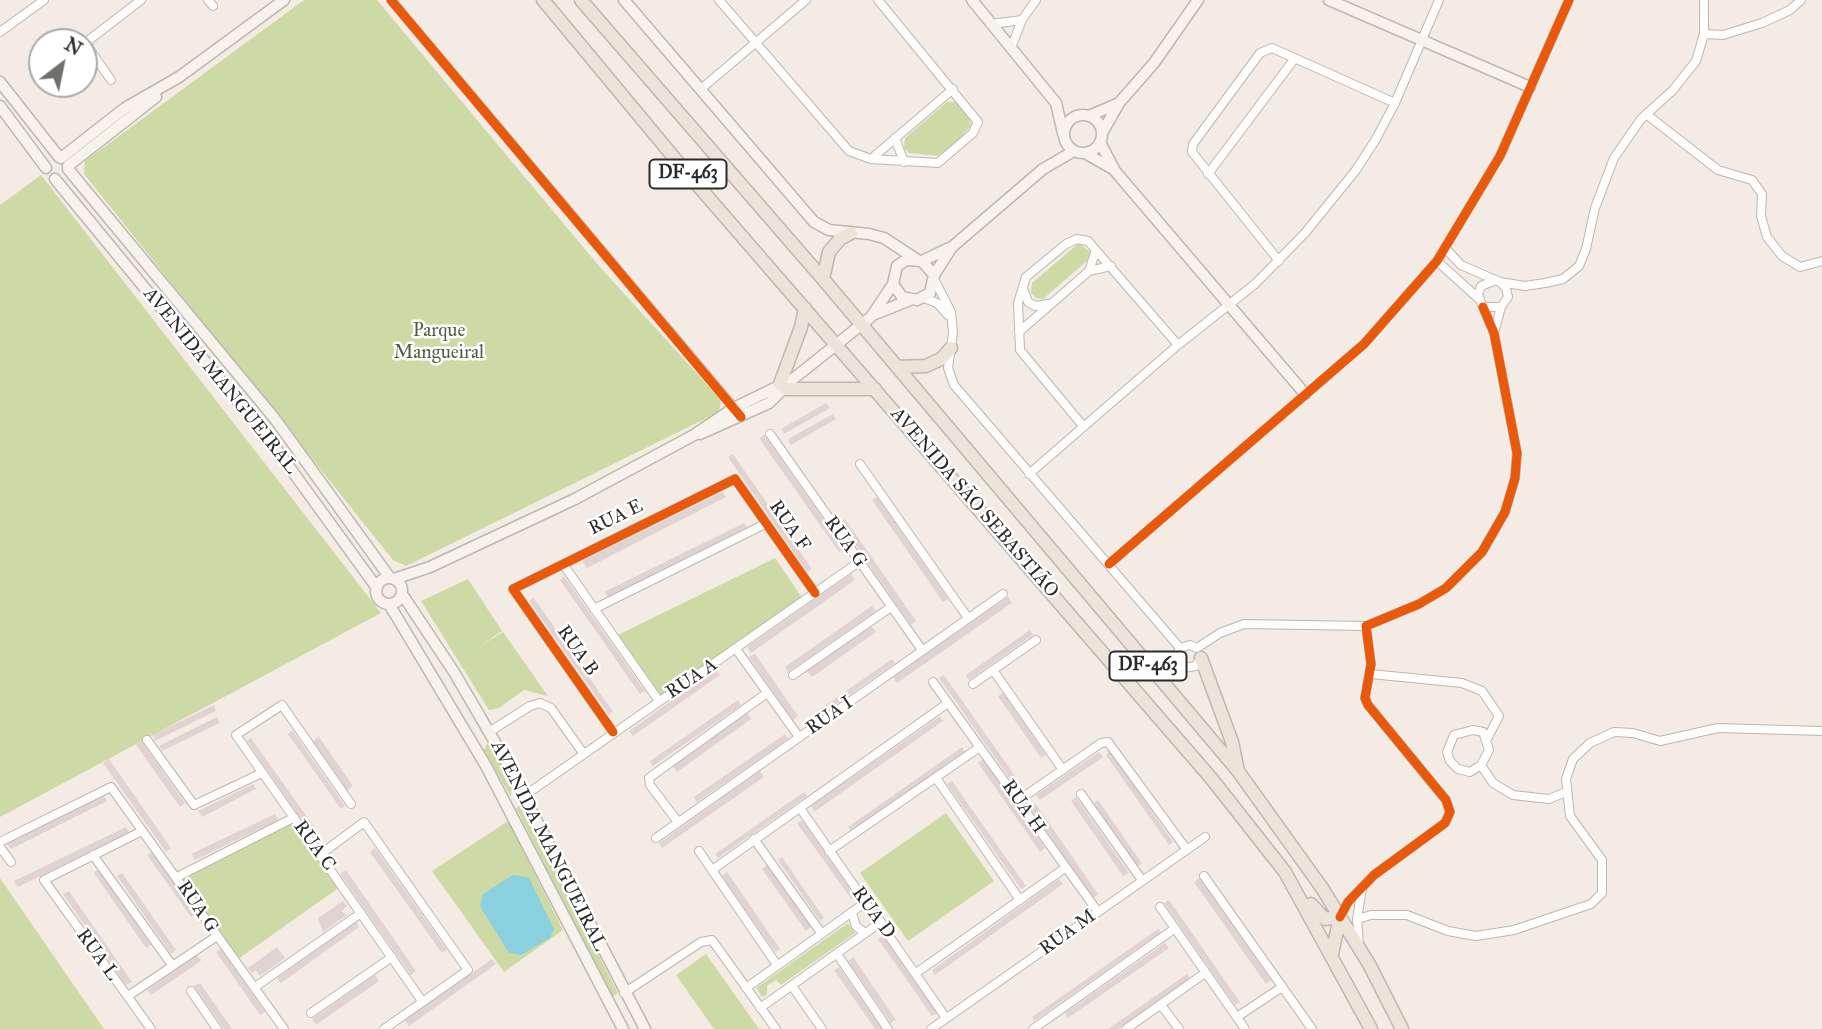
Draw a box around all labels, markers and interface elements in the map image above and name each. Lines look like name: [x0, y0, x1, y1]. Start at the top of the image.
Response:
north arrow: [28, 28, 98, 98]
text: N: [60, 32, 86, 60]
road number: DF-463: [650, 160, 726, 188]
street label: AVENIDA MANGUEIRAL: [138, 283, 302, 479]
park label: Parque Mangueiral: [394, 320, 484, 364]
street label: AVENIDA SÃO SEBASTIÃO: [885, 403, 1063, 603]
street label: RUA E: [585, 495, 647, 541]
street label: RUA F: [763, 496, 815, 556]
street label: RUA G: [819, 512, 871, 572]
street label: RUA B: [551, 621, 603, 681]
road number: DF-463: [1110, 652, 1186, 680]
street label: RUA A: [662, 654, 722, 704]
street label: RUA I: [802, 692, 858, 740]
street label: AVENIDA MANGUEIRAL: [485, 737, 611, 955]
street label: RUA H: [996, 776, 1050, 838]
street label: RUA C: [288, 816, 340, 876]
street label: RUA G: [171, 877, 223, 937]
street label: RUA D: [846, 882, 900, 944]
street label: RUA M: [1036, 905, 1100, 961]
street label: RUA L: [71, 925, 123, 985]

